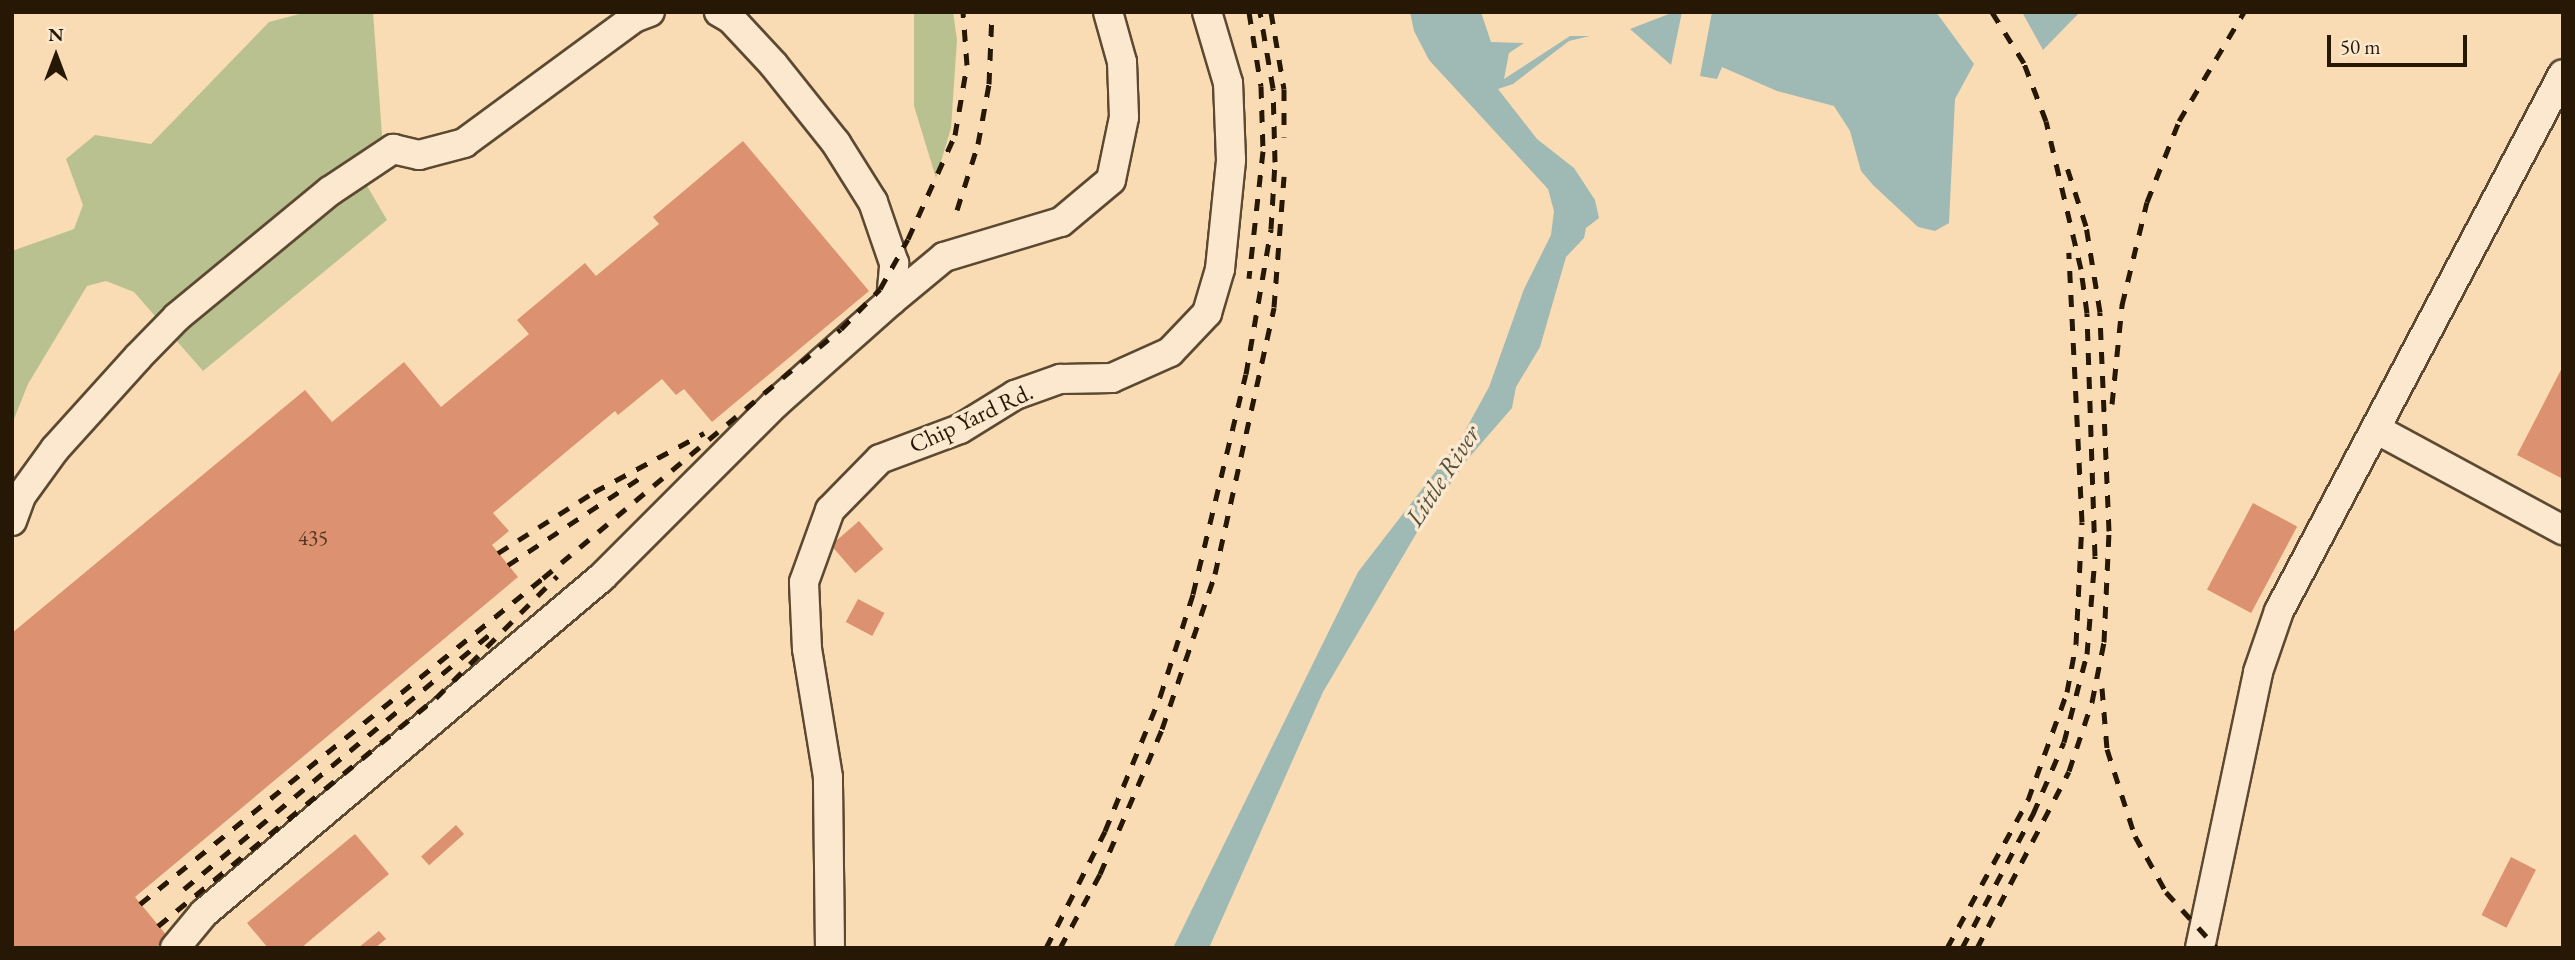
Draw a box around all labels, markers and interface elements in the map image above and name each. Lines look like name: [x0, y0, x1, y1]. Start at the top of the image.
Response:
north arrow: [21, 21, 91, 91]
scale bar: [2330, 21, 2470, 65]
text: N: [48, 22, 64, 47]
text: 50 m: [2340, 33, 2381, 60]
street label: Chip Yard Rd.: [904, 377, 1038, 459]
water label: Little River: [1399, 420, 1487, 532]
house number: 435: [298, 525, 328, 551]

